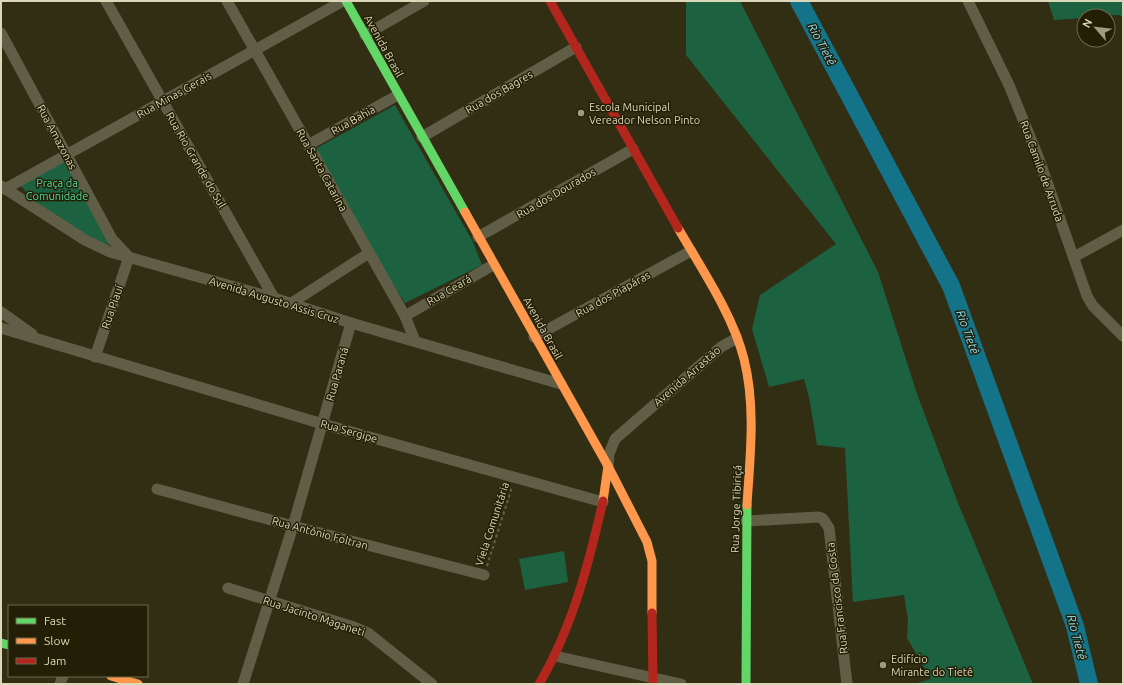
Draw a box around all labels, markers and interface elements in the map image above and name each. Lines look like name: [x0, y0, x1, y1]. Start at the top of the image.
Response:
north arrow: [1076, 8, 1116, 48]
street label: Avenida Brasil: [362, 13, 406, 79]
text: N: [1080, 17, 1094, 30]
water label: Rio Tietê: [806, 21, 838, 67]
street label: Rua dos Bagres: [463, 68, 535, 116]
street label: Rua Minas Gerais: [135, 69, 214, 120]
place label: Escola Municipal Vereador Nelson Pinto: [589, 101, 700, 126]
street label: Rua Amazonas: [35, 103, 79, 172]
street label: Rua Bahia: [329, 103, 377, 137]
marker: Escola Municipal Vereador Nelson Pinto: [576, 108, 586, 118]
street label: Rua Rio Grande do Sul: [164, 110, 228, 210]
street label: Rua Camilo de Arruda: [1018, 119, 1066, 223]
street label: Rua Santa Catarina: [294, 127, 350, 213]
street label: Rua dos Dourados: [514, 165, 598, 221]
park label: Praça da Comunidade: [26, 177, 88, 202]
street label: Rua dos Piapáras: [574, 269, 652, 319]
street label: Rua Ceará: [425, 272, 473, 308]
street label: Avenida Augusto Assis Cruz: [208, 275, 340, 325]
street label: Rua Piauí: [99, 283, 125, 330]
street label: Avenida Brasil: [521, 295, 565, 361]
water label: Rio Tietê: [954, 308, 982, 356]
street label: Avenida Arrastão: [651, 344, 723, 408]
street label: Rua Paraná: [324, 346, 350, 402]
street label: Rua Sergipe: [319, 417, 379, 445]
street label: Rua Jorge Tibiriçá: [728, 465, 744, 553]
street label: Viela Comunitária: [473, 481, 511, 567]
street label: Rua Antônio Foltran: [271, 514, 369, 552]
street label: Rua Francisco da Costa: [824, 542, 850, 654]
street label: Rua Jacinto Maganeti: [262, 594, 366, 638]
legend: [8, 605, 148, 677]
water label: Rio Tietê: [1065, 613, 1089, 661]
text: Fast: [44, 614, 66, 627]
text: Slow: [44, 634, 70, 647]
place label: Edifício Mirante do Tietê: [891, 653, 973, 678]
text: Jam: [44, 654, 66, 667]
marker: Edifício Mirante do Tietê: [878, 660, 888, 670]

